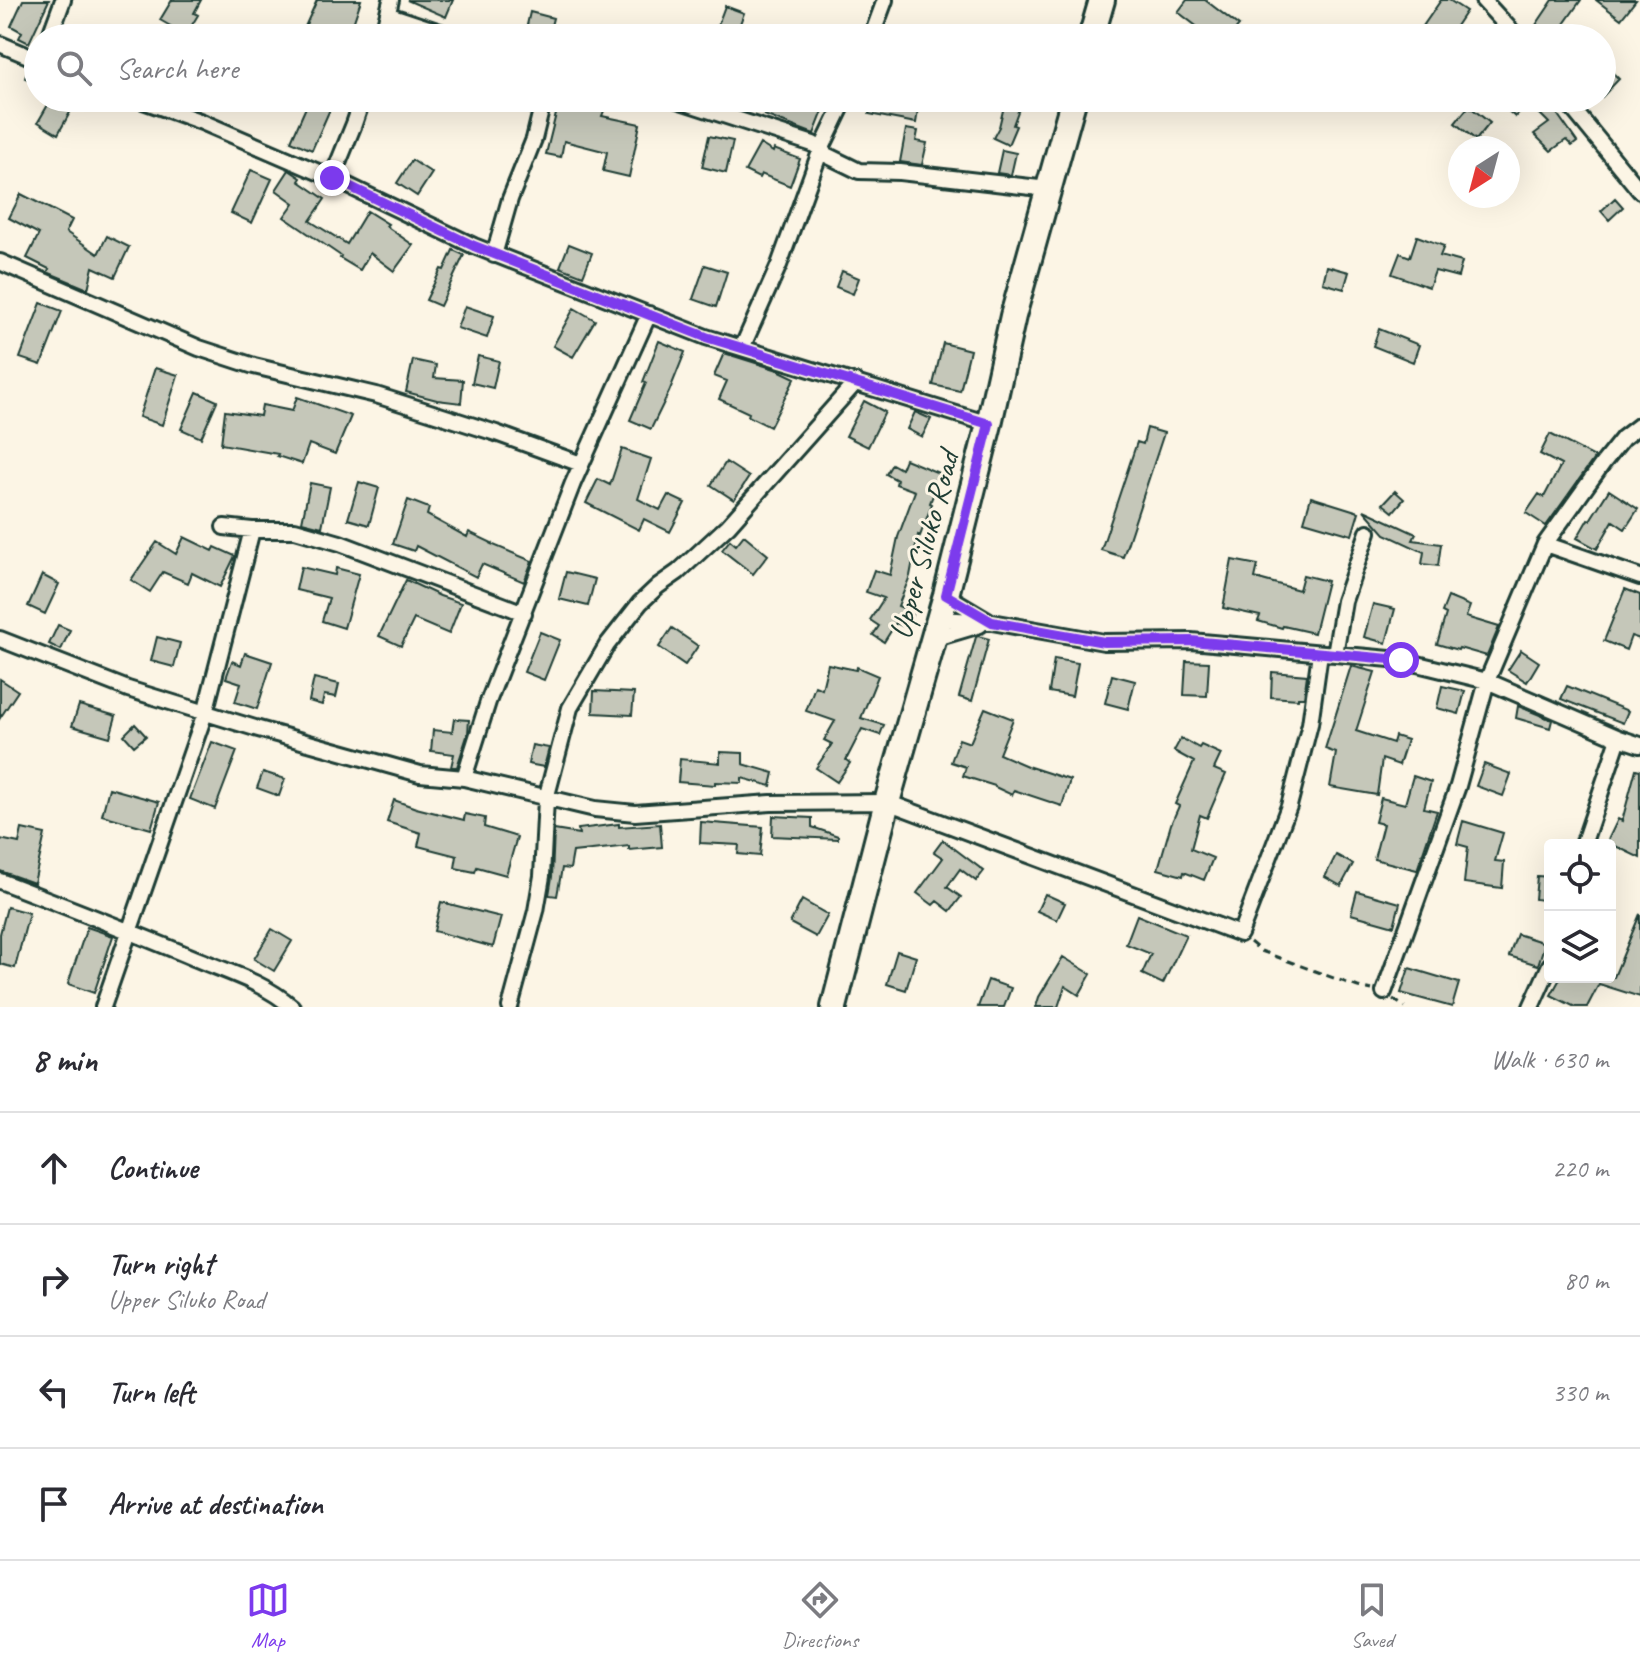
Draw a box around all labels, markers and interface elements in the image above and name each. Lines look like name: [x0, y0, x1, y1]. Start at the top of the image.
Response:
search box: [24, 24, 1616, 112]
icon: search: [52, 46, 96, 90]
text: Search here: [116, 49, 238, 87]
north arrow: [1448, 136, 1520, 208]
route end: [314, 160, 350, 196]
street label: Upper Siluko Road: [879, 442, 970, 644]
route start: [1383, 642, 1419, 678]
map controls: [1544, 839, 1616, 983]
button: locate: [1544, 839, 1616, 911]
button: layers: [1544, 911, 1616, 983]
text: 8 min: [32, 1038, 97, 1081]
text: Walk · 630 m: [1491, 1043, 1608, 1076]
icon: ahead: [32, 1146, 76, 1190]
text: Continue: [108, 1149, 198, 1187]
text: 220 m: [1552, 1152, 1608, 1185]
text: Turn right: [108, 1245, 213, 1283]
icon: right: [32, 1258, 76, 1302]
text: 80 m: [1564, 1264, 1608, 1297]
text: Upper Siluko Road: [108, 1283, 265, 1316]
icon: left: [32, 1370, 76, 1414]
text: Turn left: [108, 1373, 195, 1411]
text: 330 m: [1552, 1376, 1608, 1409]
icon: arrive: [32, 1482, 76, 1526]
text: Arrive at destination: [108, 1485, 323, 1523]
tab: Map: [246, 1578, 290, 1654]
tab: Directions: [782, 1578, 858, 1654]
tab: Saved: [1350, 1578, 1394, 1654]

